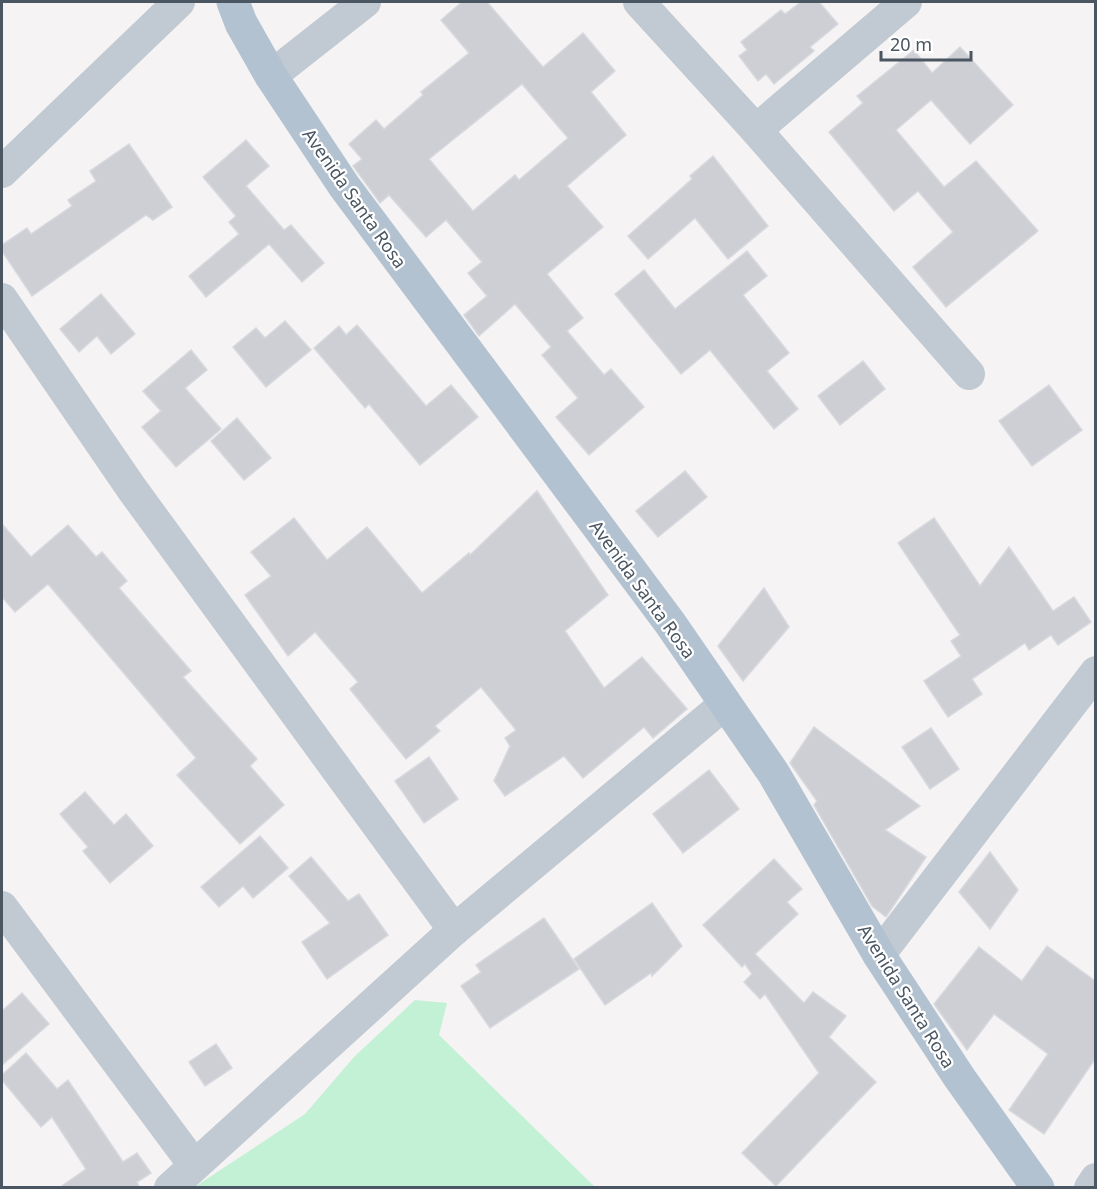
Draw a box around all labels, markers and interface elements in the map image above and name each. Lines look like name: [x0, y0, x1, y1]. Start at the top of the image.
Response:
scale bar: [881, 24, 971, 62]
text: 20 m: [890, 32, 932, 56]
street label: Avenida Santa Rosa: [298, 123, 412, 273]
street label: Avenida Santa Rosa: [585, 515, 701, 663]
street label: Avenida Santa Rosa: [853, 919, 961, 1073]

